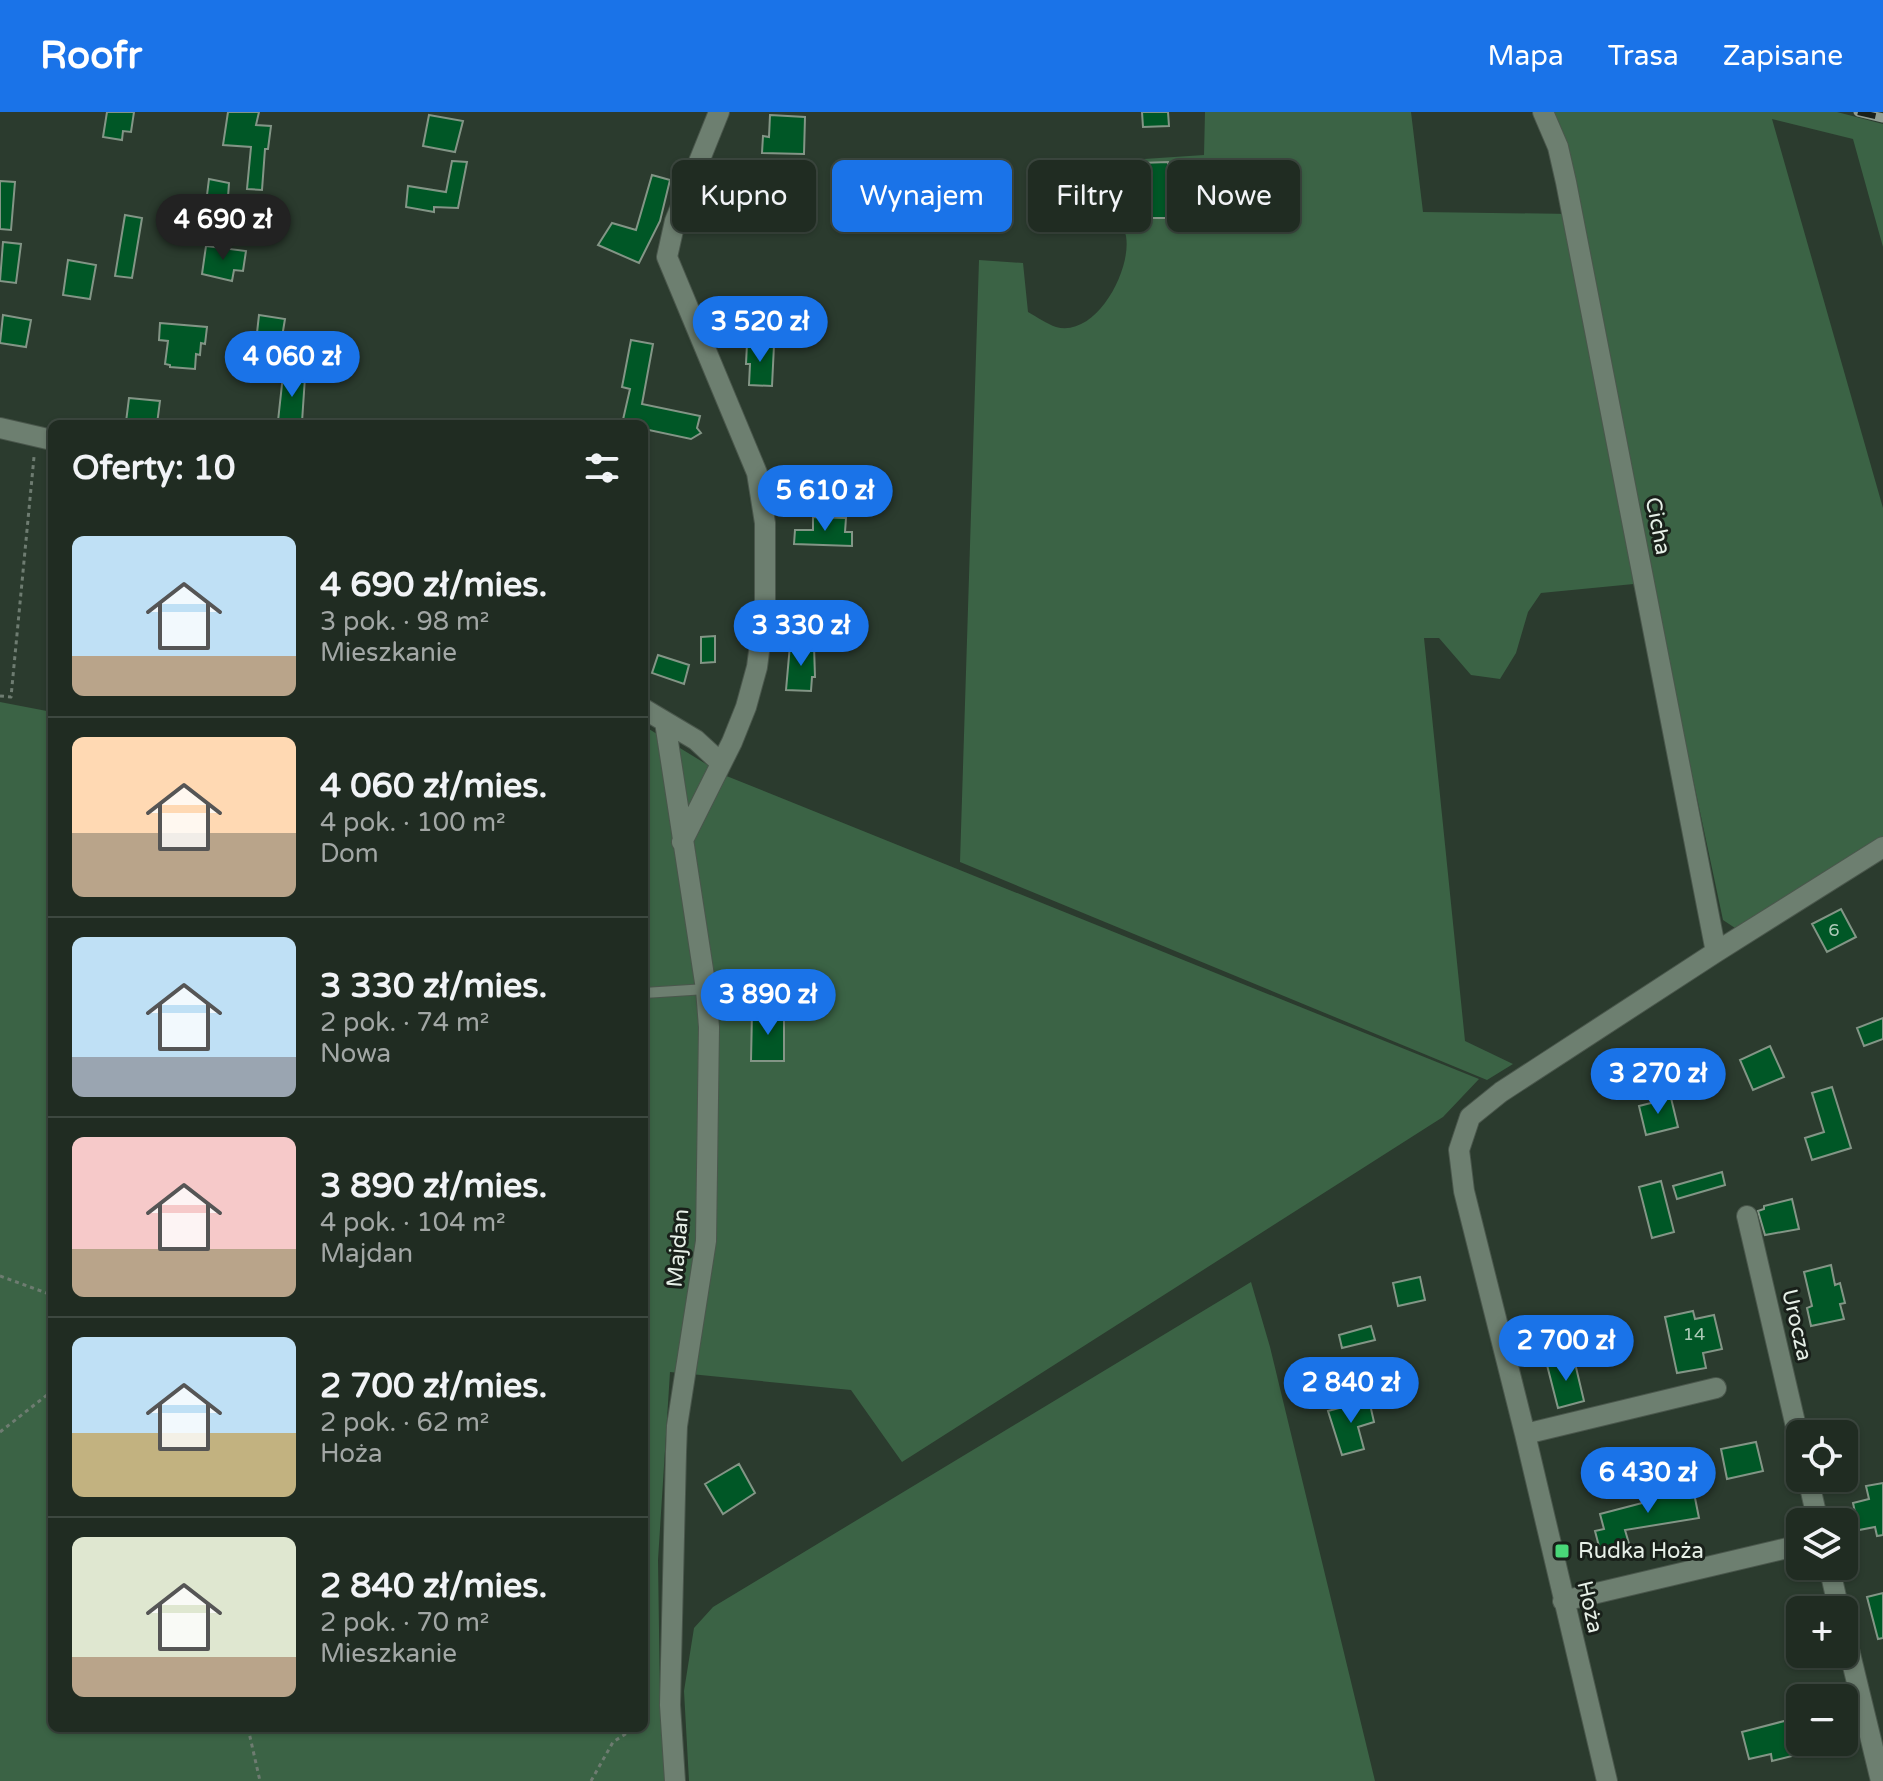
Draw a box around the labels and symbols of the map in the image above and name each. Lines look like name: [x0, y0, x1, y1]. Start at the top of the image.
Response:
pin: 4 690 zł: [140, 194, 306, 262]
pin: 3 520 zł: [677, 296, 843, 364]
pin: 4 060 zł: [209, 331, 375, 399]
pin: 5 610 zł: [742, 465, 908, 533]
street label: Cicha: [1640, 495, 1676, 557]
pin: 3 330 zł: [718, 600, 884, 668]
house number: 6: [1828, 919, 1840, 941]
pin: 3 890 zł: [685, 969, 851, 1037]
pin: 3 270 zł: [1575, 1048, 1741, 1116]
street label: Majdan: [662, 1208, 694, 1288]
street label: Urocza: [1776, 1287, 1818, 1363]
pin: 2 700 zł: [1483, 1315, 1649, 1383]
house number: 14: [1683, 1323, 1705, 1345]
pin: 2 840 zł: [1268, 1357, 1434, 1425]
pin: 6 430 zł: [1565, 1447, 1731, 1515]
place label: Rudka Hoża: [1578, 1538, 1704, 1564]
marker: Rudka Hoża: [1553, 1542, 1571, 1560]
street label: Hoża: [1571, 1578, 1609, 1636]

